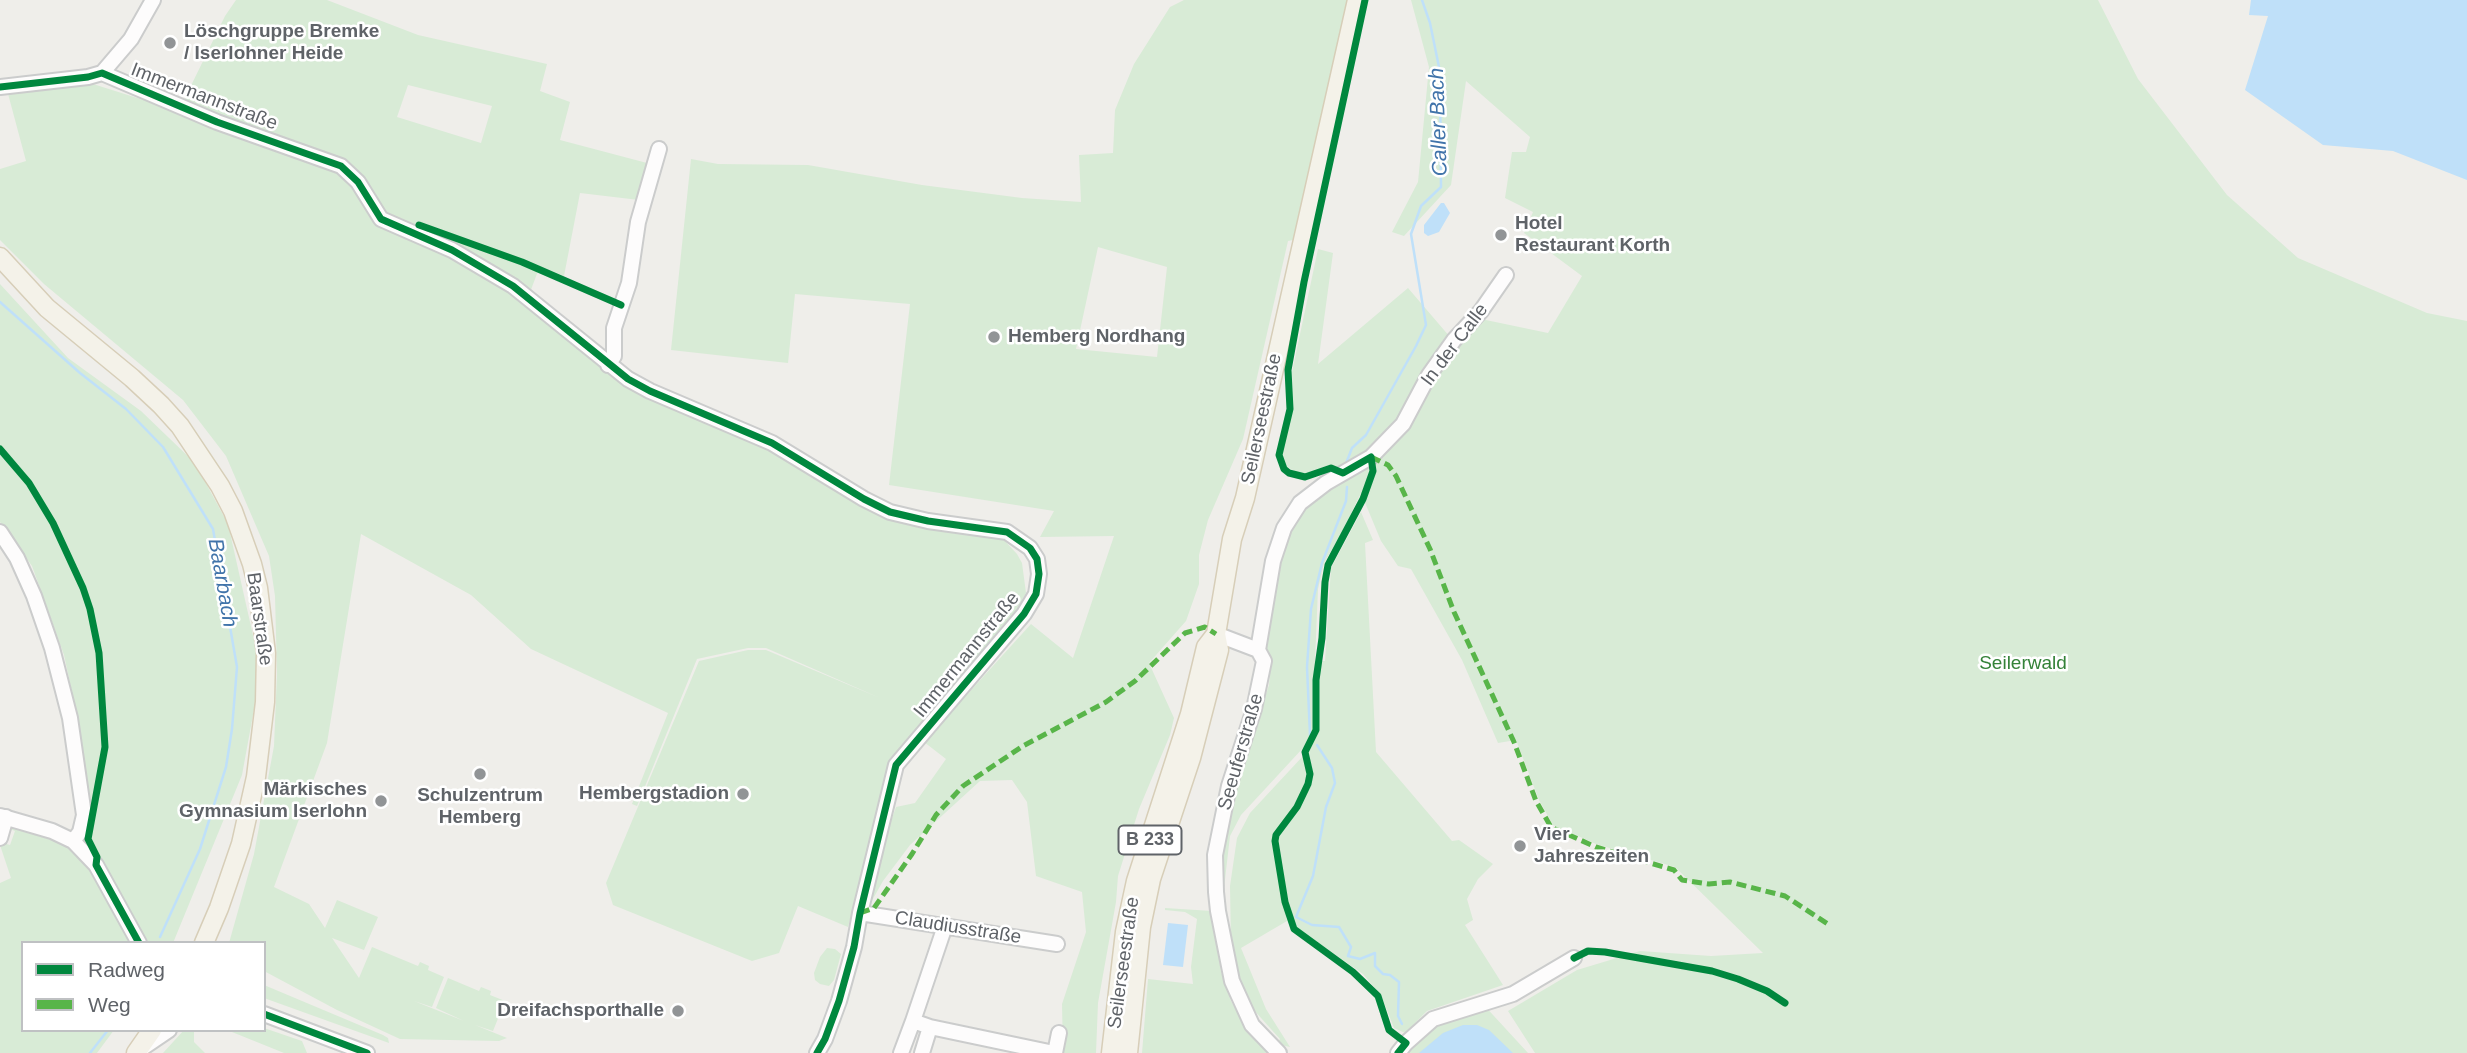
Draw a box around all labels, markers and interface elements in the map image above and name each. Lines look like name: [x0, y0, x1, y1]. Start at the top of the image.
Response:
place label: Löschgruppe Bremke / Iserlohner Heide: [184, 21, 379, 65]
marker: Löschgruppe Bremke / Iserlohner Heide: [162, 35, 178, 51]
street label: Immermannstraße: [127, 59, 281, 135]
water label: Caller Bach: [1425, 67, 1453, 177]
place label: Hotel Restaurant Korth: [1515, 213, 1670, 257]
marker: Hotel Restaurant Korth: [1493, 227, 1509, 243]
street label: In der Calle: [1417, 299, 1493, 391]
place label: Hemberg Nordhang: [1008, 326, 1185, 348]
marker: Hemberg Nordhang: [986, 329, 1002, 345]
street label: Seilerseestraße: [1237, 352, 1287, 486]
water label: Baarbach: [202, 537, 242, 629]
street label: Baarstraße: [241, 571, 277, 667]
street label: Immermannstraße: [909, 588, 1025, 722]
park label: Seilerwald: [1979, 653, 2067, 675]
street label: Seeuferstraße: [1213, 691, 1269, 813]
marker: Schulzentrum Hemberg: [472, 766, 488, 782]
place label: Märkisches Gymnasium Iserlohn: [179, 779, 367, 823]
place label: Hembergstadion: [579, 783, 729, 805]
place label: Schulzentrum Hemberg: [417, 785, 543, 829]
marker: Hembergstadion: [735, 786, 751, 802]
marker: Märkisches Gymnasium Iserlohn: [373, 793, 389, 809]
place label: Vier Jahreszeiten: [1534, 824, 1649, 868]
road number: B 233: [1118, 826, 1182, 854]
marker: Vier Jahreszeiten: [1512, 838, 1528, 854]
street label: Seilerseestraße: [1103, 896, 1145, 1030]
street label: Claudiusstraße: [893, 907, 1023, 949]
legend: [21, 941, 266, 1032]
text: Radweg: [88, 958, 165, 981]
text: Weg: [88, 993, 131, 1016]
place label: Dreifachsporthalle: [497, 1000, 664, 1022]
marker: Dreifachsporthalle: [670, 1003, 686, 1019]

